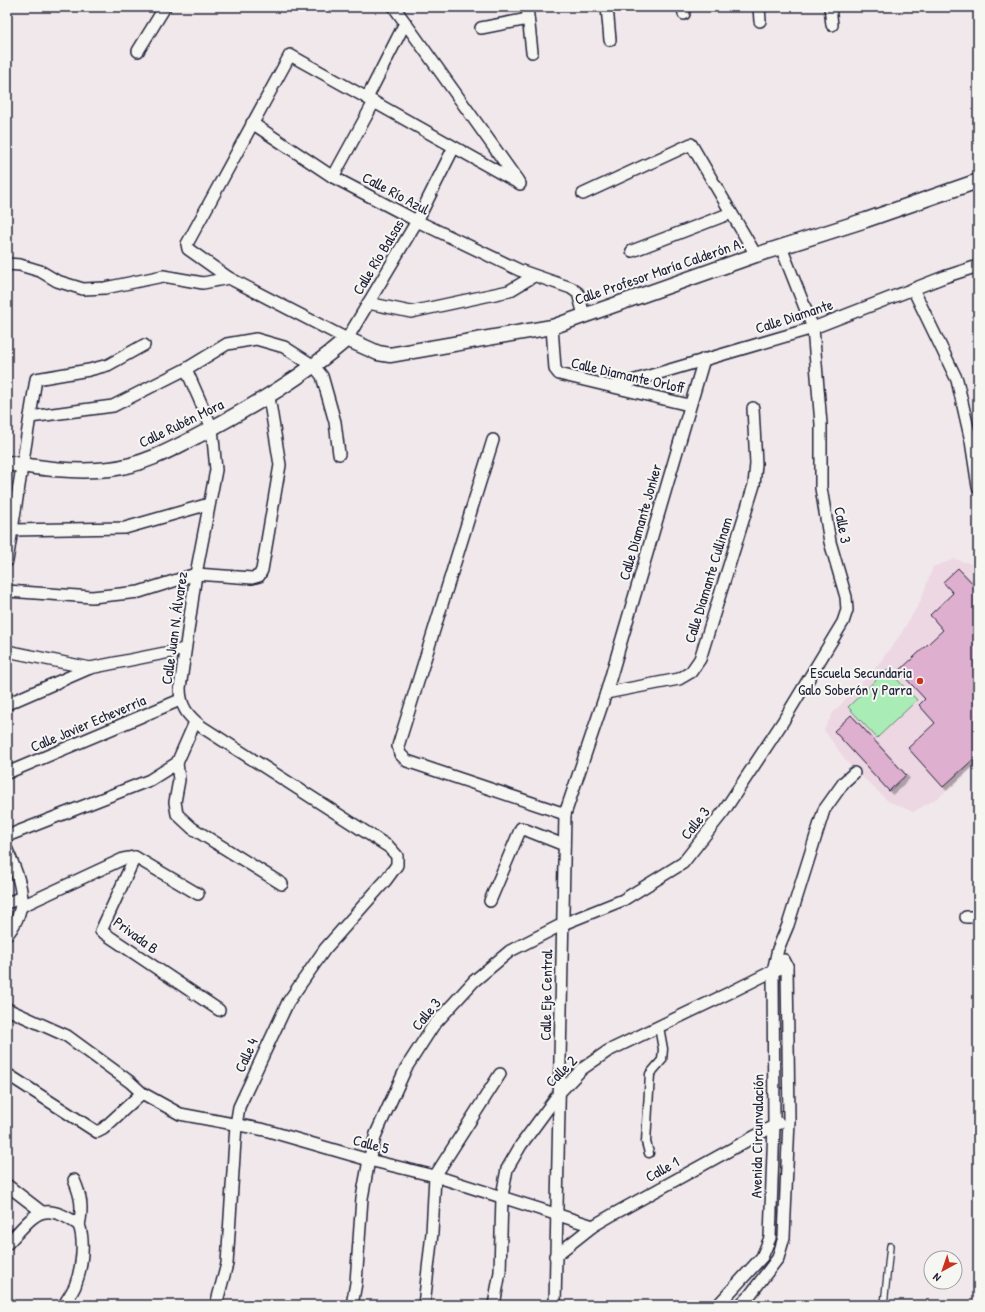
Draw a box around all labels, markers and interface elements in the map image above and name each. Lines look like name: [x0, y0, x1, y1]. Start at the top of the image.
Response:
street label: Calle Río Azul: [359, 167, 433, 219]
street label: Calle Río Balsas: [347, 215, 409, 299]
street label: Calle Profesor María Calderón A.: [572, 232, 746, 310]
street label: Calle Diamante: [753, 294, 835, 338]
street label: Calle Diamante Orloff: [569, 352, 687, 398]
street label: Calle Rubén Mora: [135, 393, 227, 453]
street label: Calle Diamante Jonker: [613, 461, 667, 583]
street label: Calle 3: [829, 505, 857, 545]
street label: Calle Diamante Cullinam: [679, 514, 737, 646]
street label: Calle Juan N. Álvarez: [156, 570, 192, 686]
place label: Escuela Secundaria Galo Soberón y Parra: [798, 662, 912, 700]
marker: Escuela Secundaria Galo Soberón y Parra: [915, 676, 925, 686]
street label: Calle Javier Echeverria: [27, 689, 149, 757]
street label: Calle 3: [675, 802, 715, 844]
street label: Privada B: [109, 912, 163, 958]
street label: Calle Eje Central: [535, 949, 557, 1041]
street label: Calle 3: [406, 993, 446, 1035]
street label: Calle 4: [229, 1034, 263, 1076]
street label: Calle 2: [540, 1050, 582, 1092]
street label: Avenida Circunvalación: [745, 1073, 769, 1198]
street label: Calle 5: [351, 1129, 392, 1159]
street label: Calle 1: [641, 1151, 683, 1187]
north arrow: [923, 1250, 963, 1290]
text: N: [930, 1270, 943, 1285]

